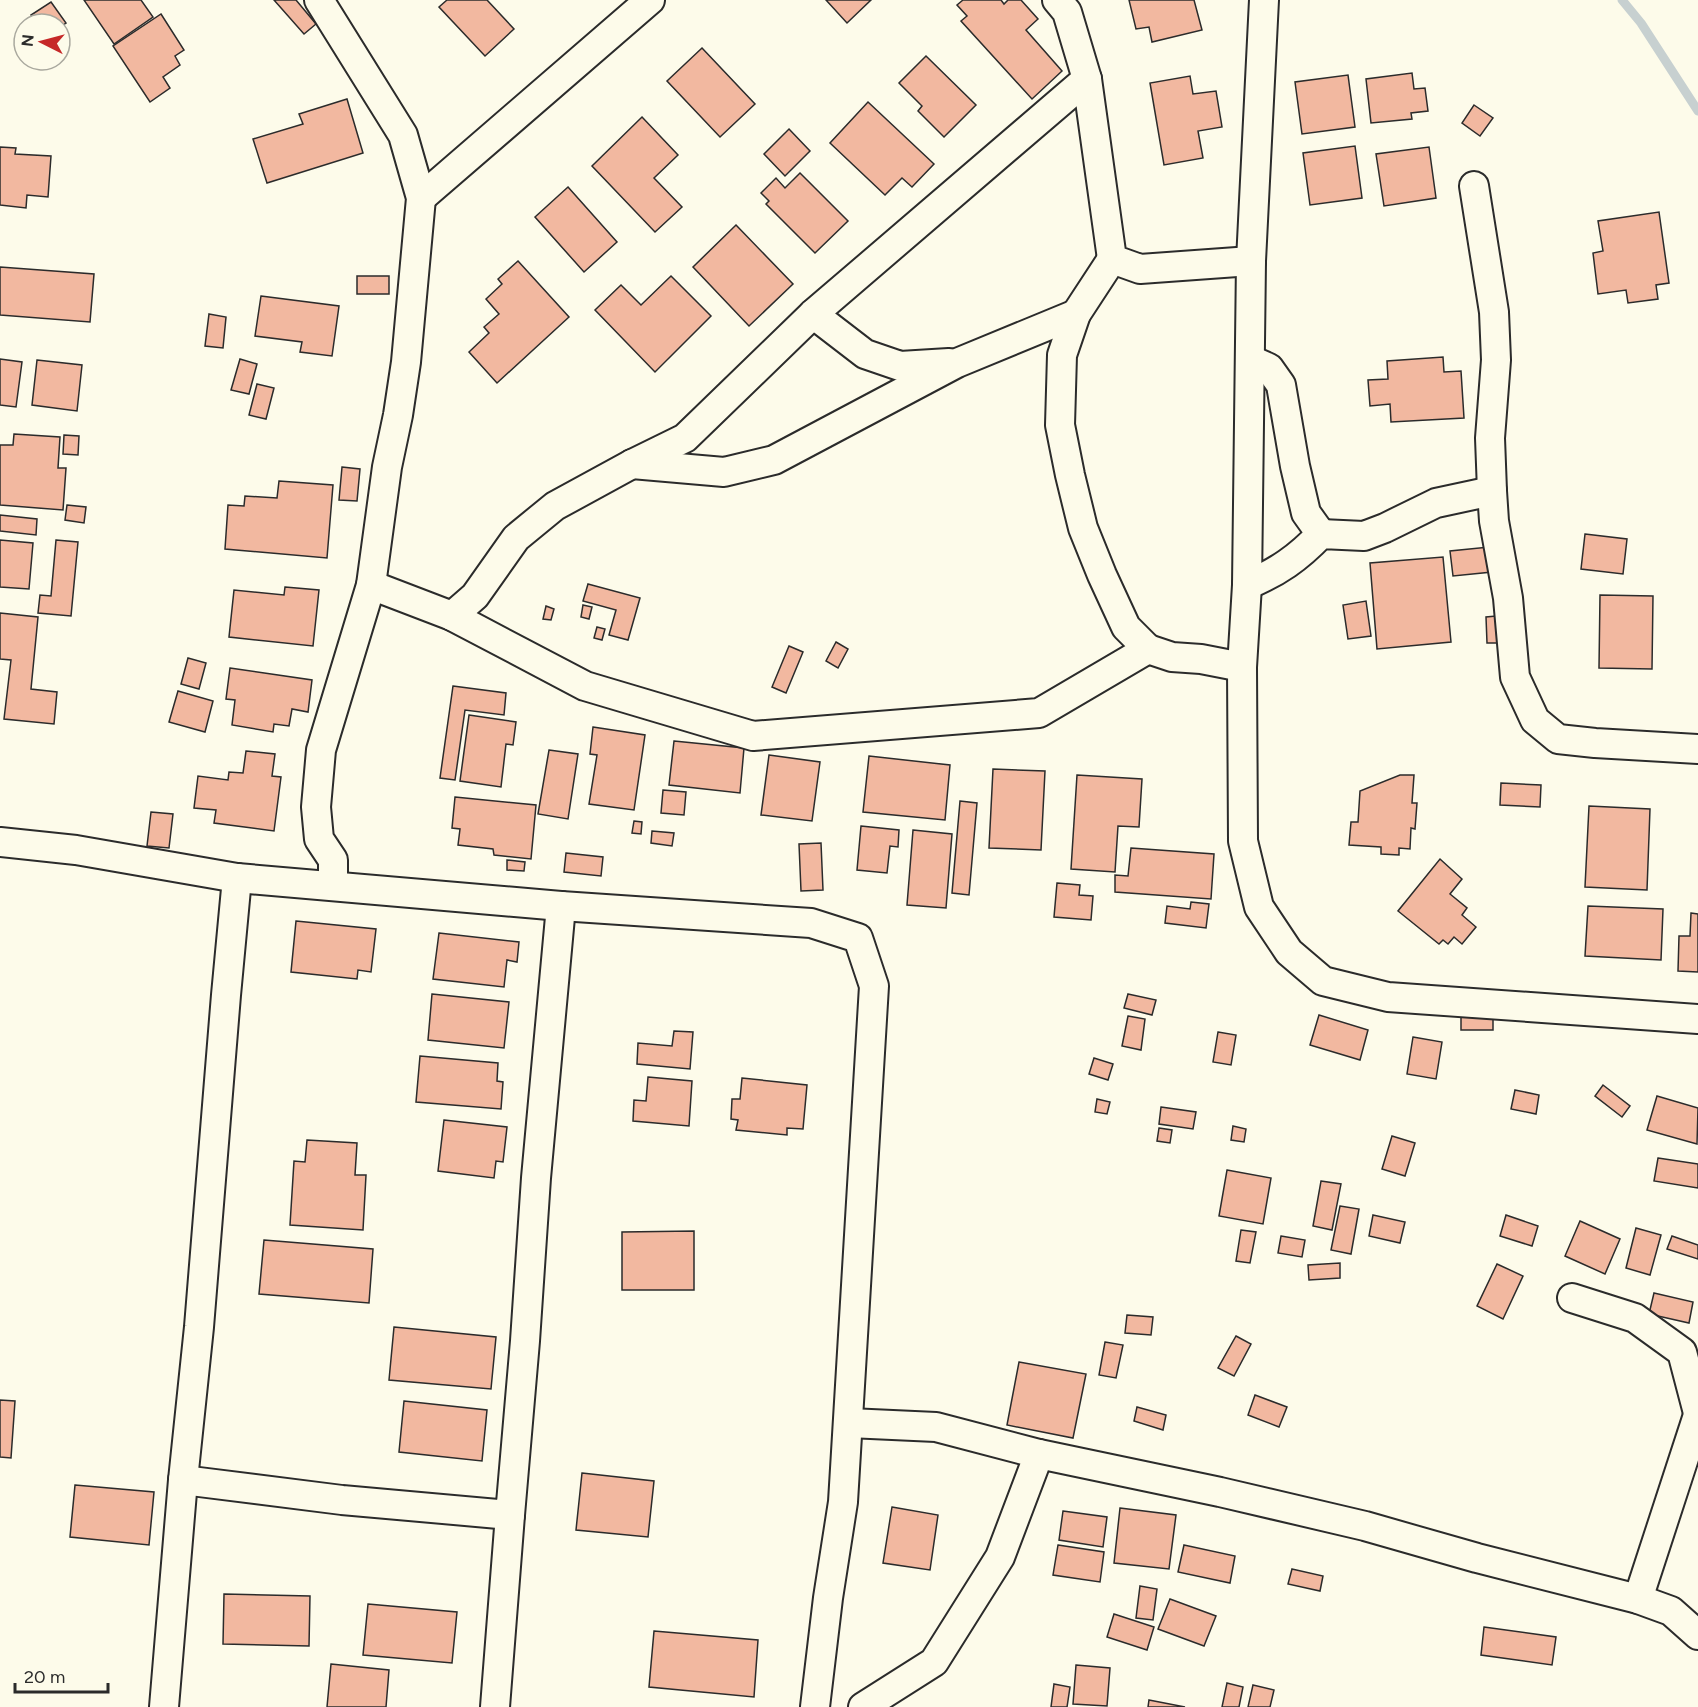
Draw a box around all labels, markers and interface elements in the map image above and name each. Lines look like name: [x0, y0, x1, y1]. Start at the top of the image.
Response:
north arrow: [12, 12, 72, 72]
text: N: [17, 33, 38, 48]
scale bar: [15, 1656, 108, 1694]
text: 20 m: [24, 1666, 65, 1688]

